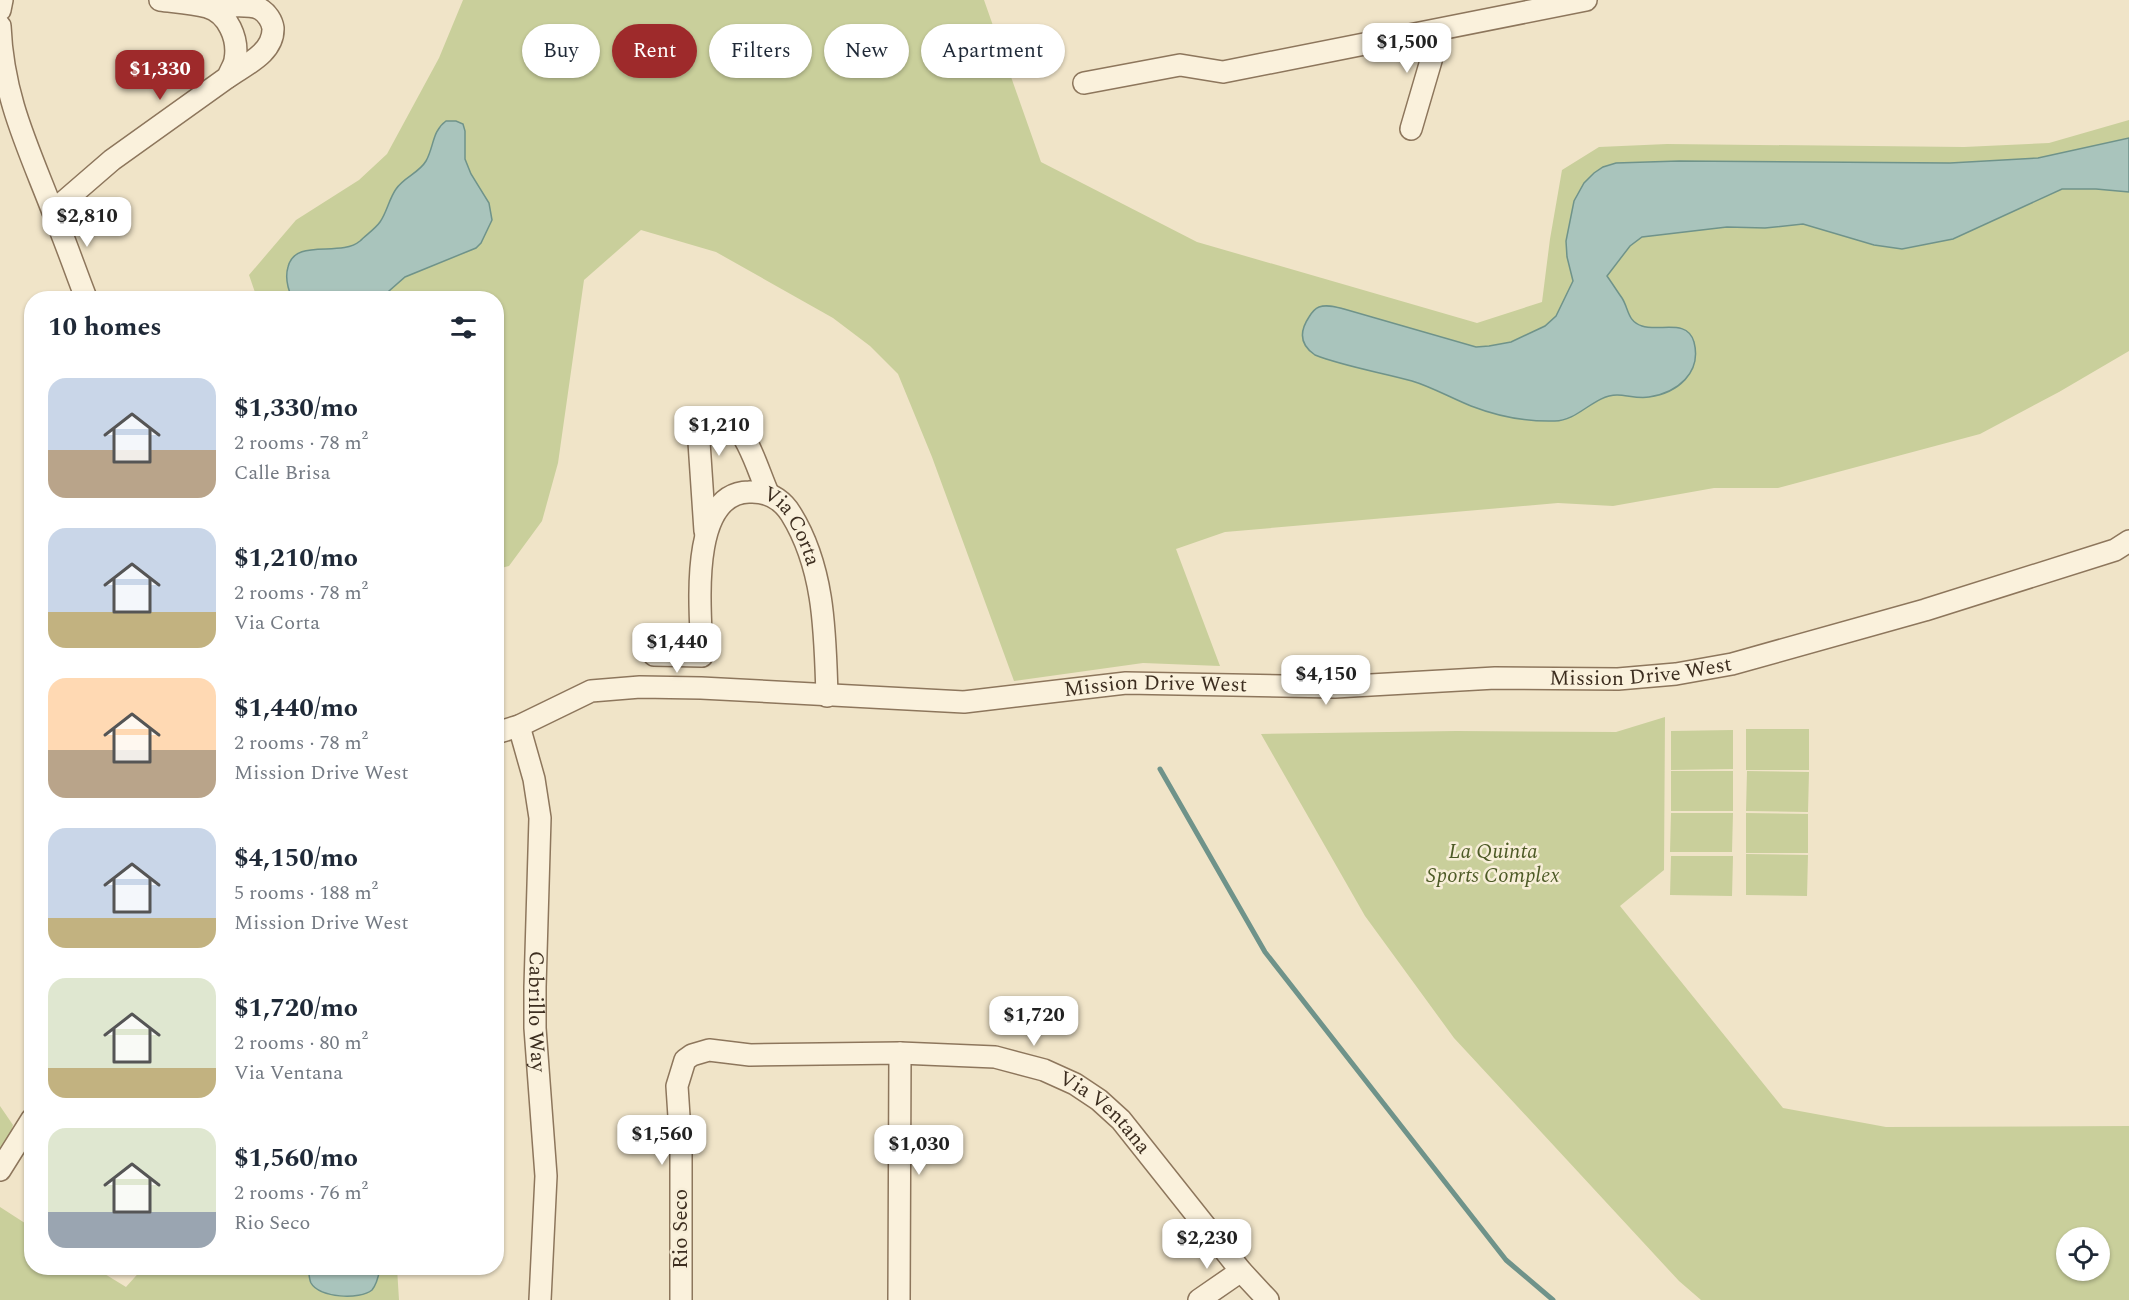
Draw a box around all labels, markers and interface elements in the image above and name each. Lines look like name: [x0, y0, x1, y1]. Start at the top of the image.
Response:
pin: $1,500: [1358, 23, 1456, 74]
chip: Buy: [522, 24, 600, 78]
chip: Rent: [612, 24, 697, 78]
chip: Filters: [709, 24, 812, 78]
chip: New: [824, 24, 909, 78]
chip: Apartment: [921, 24, 1065, 78]
text: $1,500: [1376, 27, 1438, 57]
pin: $1,330: [111, 50, 209, 101]
text: $1,330: [129, 54, 191, 84]
pin: $2,810: [38, 197, 136, 248]
text: $2,810: [56, 201, 118, 231]
text: 10 homes: [48, 307, 162, 347]
icon: filters: [447, 311, 480, 344]
text: $1,330/mo: [234, 388, 358, 428]
icon: home: [96, 402, 168, 474]
pin: $1,210: [670, 406, 768, 457]
text: $1,210: [688, 410, 750, 440]
text: 2 rooms · 78 m²: [234, 428, 368, 458]
text: Calle Brisa: [234, 458, 330, 488]
street label: Via Corta: [758, 478, 829, 571]
text: $1,210/mo: [234, 538, 358, 578]
icon: home: [96, 552, 168, 624]
text: 2 rooms · 78 m²: [234, 578, 368, 608]
text: Via Corta: [234, 608, 320, 638]
pin: $1,440: [628, 623, 726, 674]
text: $1,440: [646, 627, 708, 657]
street label: Mission Drive West: [1549, 648, 1734, 695]
pin: $4,150: [1277, 655, 1375, 706]
text: $4,150: [1295, 659, 1357, 689]
street label: Mission Drive West: [1062, 667, 1247, 706]
text: $1,440/mo: [234, 688, 358, 728]
icon: home: [96, 702, 168, 774]
text: 2 rooms · 78 m²: [234, 728, 368, 758]
text: Mission Drive West: [234, 758, 409, 788]
park label: La Quinta Sports Complex: [1426, 836, 1560, 892]
text: $4,150/mo: [234, 838, 358, 878]
icon: home: [96, 852, 168, 924]
text: 5 rooms · 188 m²: [234, 878, 378, 908]
text: Mission Drive West: [234, 908, 409, 938]
street label: Cabrillo Way: [519, 950, 554, 1074]
text: $1,720/mo: [234, 988, 358, 1028]
pin: $1,720: [985, 996, 1083, 1047]
text: $1,720: [1003, 1000, 1065, 1030]
icon: home: [96, 1002, 168, 1074]
text: 2 rooms · 80 m²: [234, 1028, 368, 1058]
text: Via Ventana: [234, 1058, 343, 1088]
street label: Via Ventana: [1054, 1063, 1159, 1162]
pin: $1,560: [613, 1115, 711, 1166]
text: $1,560: [631, 1119, 693, 1149]
pin: $1,030: [870, 1125, 968, 1176]
text: $1,030: [888, 1129, 950, 1159]
text: $1,560/mo: [234, 1138, 358, 1178]
icon: home: [96, 1152, 168, 1224]
text: 2 rooms · 76 m²: [234, 1178, 368, 1208]
street label: Rio Seco: [665, 1189, 697, 1269]
text: Rio Seco: [234, 1208, 310, 1238]
pin: $2,230: [1158, 1219, 1256, 1270]
text: $2,230: [1176, 1223, 1238, 1253]
map controls: [2056, 1227, 2110, 1281]
button: locate: [2056, 1227, 2110, 1281]

